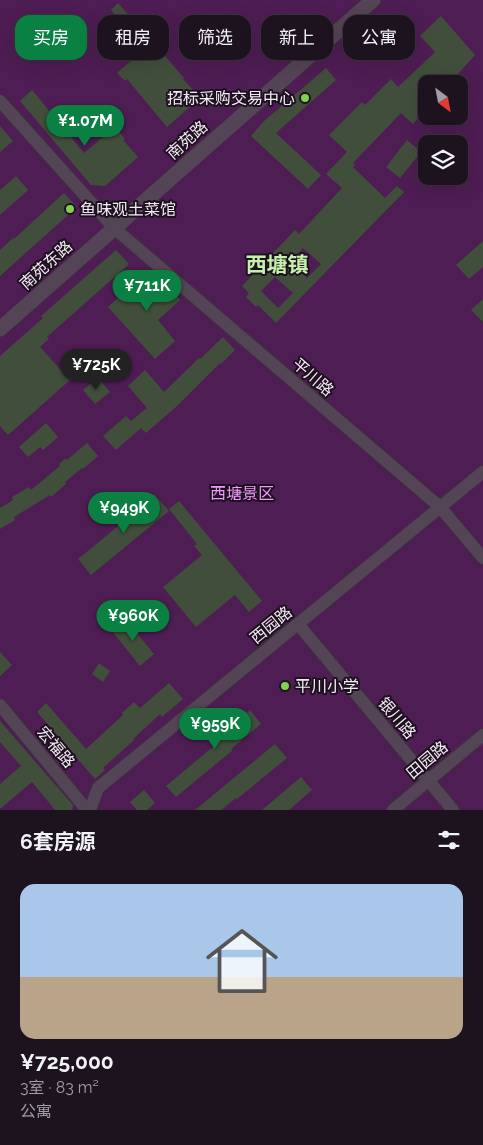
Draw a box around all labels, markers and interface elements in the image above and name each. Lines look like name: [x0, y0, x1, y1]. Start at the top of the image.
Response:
chip: 买房: [15, 15, 87, 60]
chip: 租房: [97, 15, 169, 60]
chip: 筛选: [179, 15, 251, 60]
chip: 新上: [261, 15, 333, 60]
chip: 公寓: [343, 15, 415, 60]
north arrow: [418, 75, 468, 125]
map controls: [418, 75, 468, 185]
place label: 招标采购交易中心: [167, 89, 295, 108]
marker: 招标采购交易中心: [299, 92, 311, 104]
pin: ¥1.07M: [44, 104, 126, 147]
text: ¥1.07M: [57, 111, 113, 130]
street label: 南苑路: [163, 117, 211, 163]
button: layers: [418, 135, 468, 185]
place label: 鱼味观土菜馆: [80, 200, 176, 219]
marker: 鱼味观土菜馆: [64, 203, 76, 215]
street label: 南苑东路: [16, 237, 76, 293]
district label: 西塘镇: [246, 252, 309, 277]
pin: ¥711K: [112, 270, 182, 312]
text: ¥711K: [124, 276, 170, 295]
pin: ¥725K: [61, 348, 131, 391]
street label: 平川路: [289, 354, 337, 400]
text: ¥725K: [72, 355, 120, 374]
park label: 西塘景区: [210, 484, 274, 503]
pin: ¥949K: [89, 492, 159, 534]
text: ¥949K: [99, 498, 149, 517]
pin: ¥960K: [98, 600, 168, 642]
street label: 西园路: [246, 603, 296, 647]
text: ¥960K: [107, 606, 159, 625]
place label: 平川小学: [295, 677, 359, 696]
marker: 平川小学: [279, 680, 291, 692]
street label: 银川路: [374, 694, 420, 742]
pin: ¥959K: [180, 708, 250, 750]
text: ¥959K: [190, 714, 240, 733]
street label: 宏福路: [33, 723, 79, 771]
street label: 田园路: [403, 737, 451, 783]
icon: filters: [435, 826, 463, 854]
text: 6套房源: [20, 829, 96, 854]
icon: home: [197, 916, 287, 1006]
text: ¥725,000: [20, 1049, 114, 1074]
text: 3室 · 83 m²: [20, 1078, 99, 1097]
text: 公寓: [20, 1102, 52, 1121]

